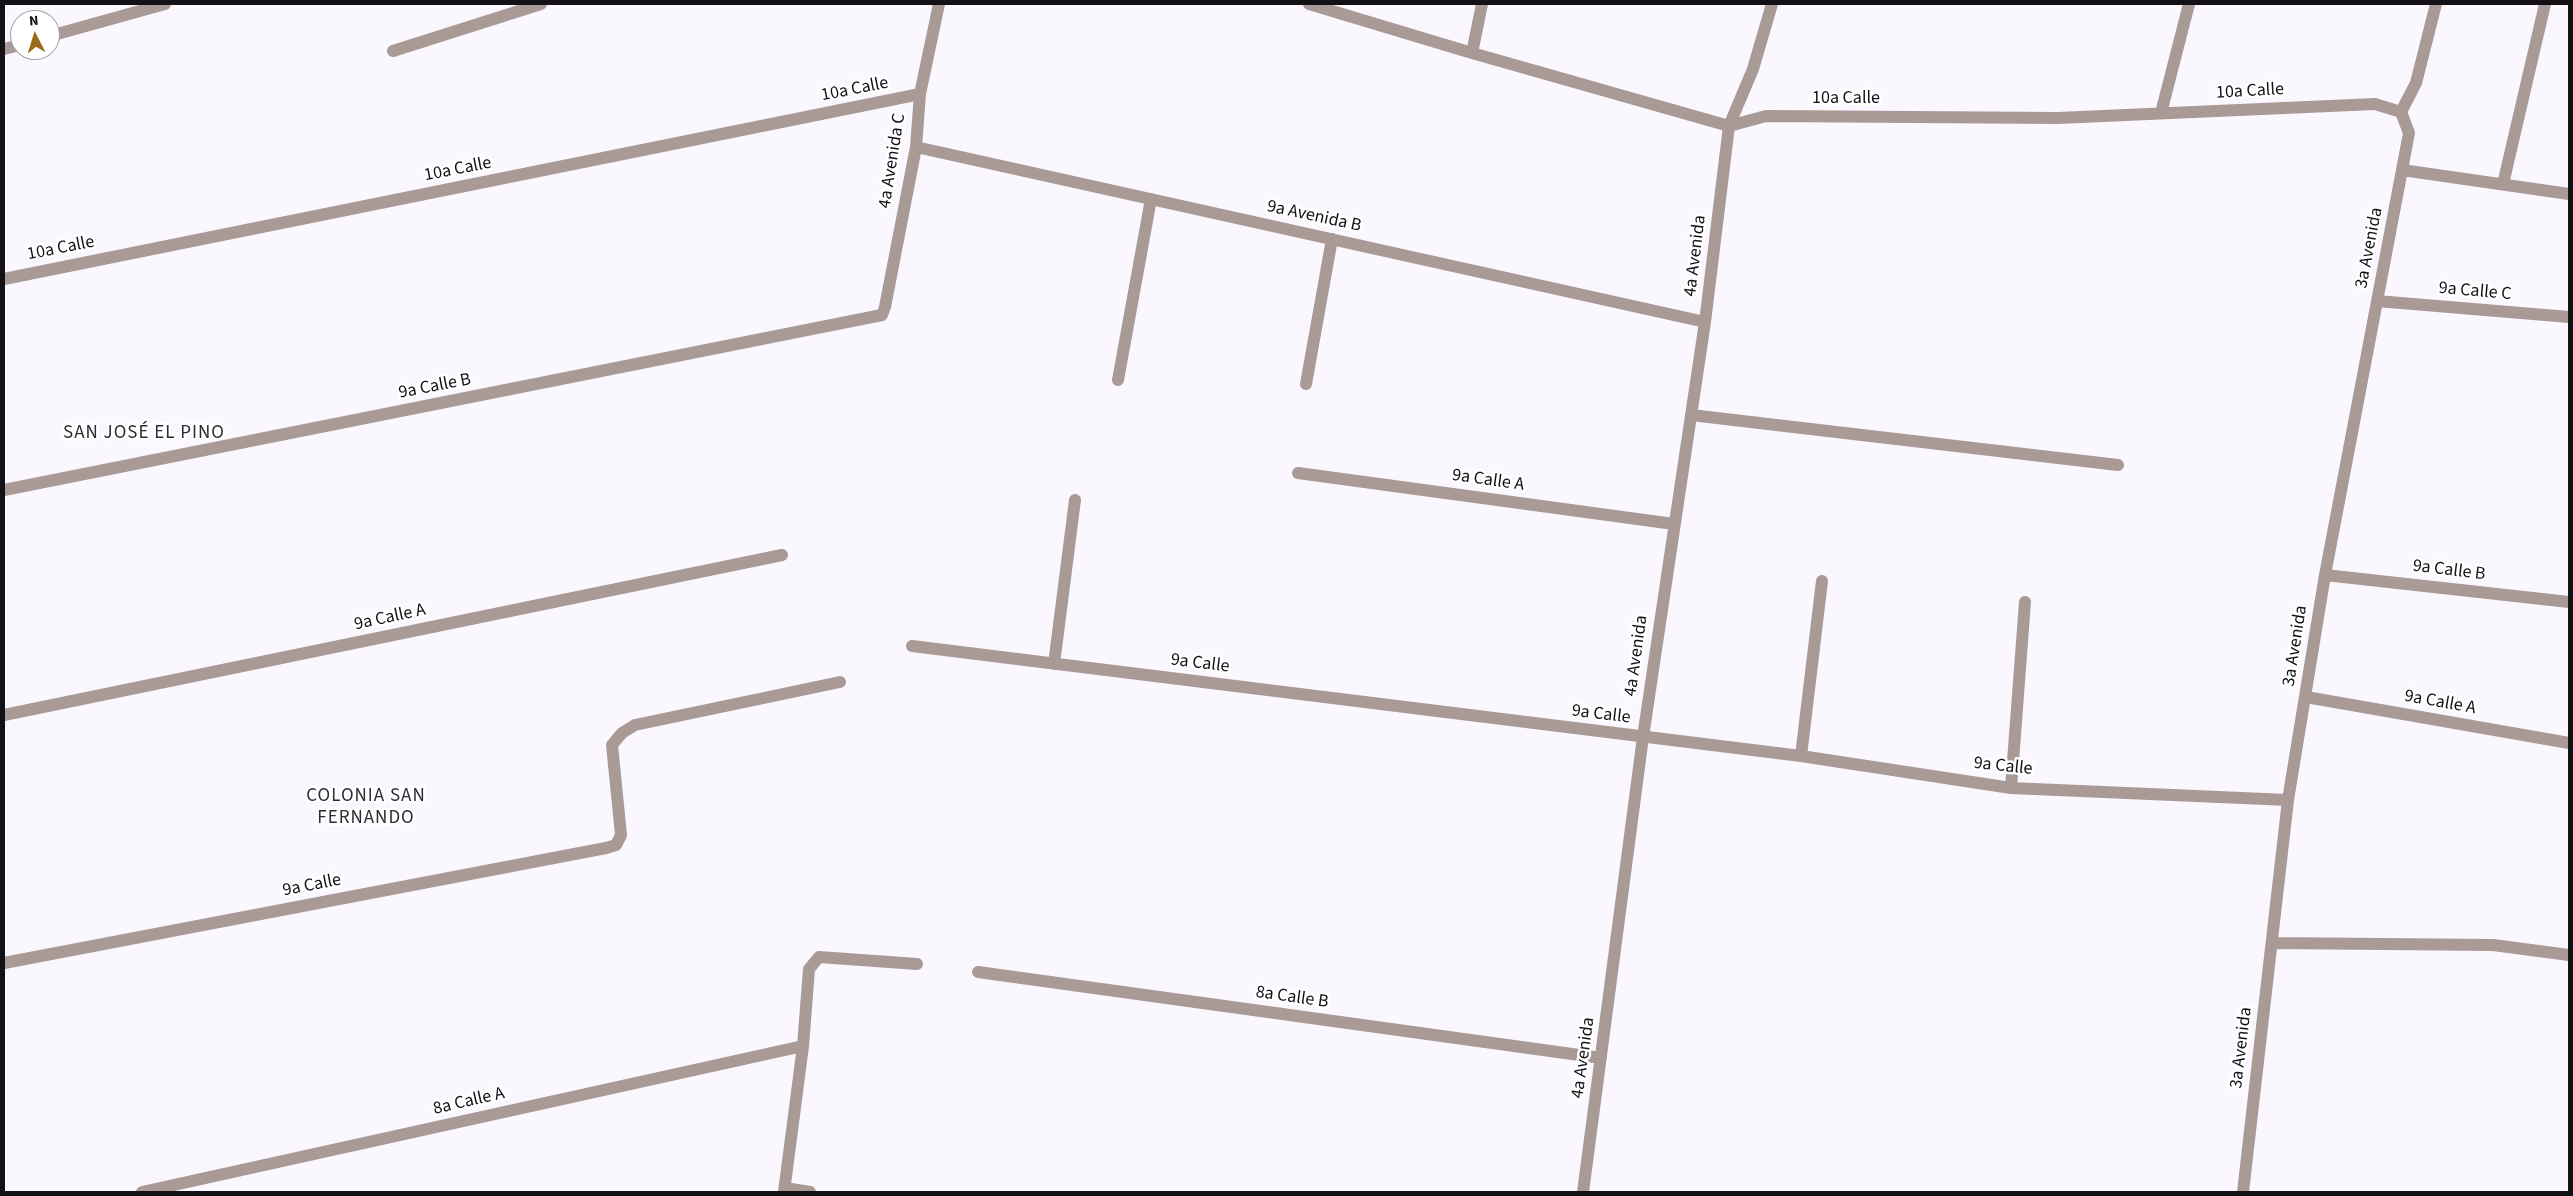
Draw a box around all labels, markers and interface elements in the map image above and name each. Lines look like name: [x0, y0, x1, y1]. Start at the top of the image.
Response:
north arrow: [10, 10, 60, 60]
text: N: [28, 11, 39, 31]
street label: 10a Calle: [820, 73, 890, 107]
street label: 10a Calle: [2215, 79, 2285, 105]
street label: 10a Calle: [1812, 88, 1880, 110]
street label: 4a Avenida C: [875, 112, 911, 210]
street label: 10a Calle: [423, 153, 493, 187]
street label: 9a Avenida B: [1265, 196, 1363, 238]
street label: 3a Avenida: [2352, 206, 2388, 290]
street label: 4a Avenida: [1680, 214, 1712, 298]
street label: 10a Calle: [26, 232, 96, 266]
street label: 9a Calle C: [2438, 278, 2512, 306]
street label: 9a Calle B: [397, 369, 473, 405]
district label: SAN JOSÉ EL PINO: [61, 423, 227, 445]
street label: 9a Calle A: [1451, 465, 1525, 497]
street label: 9a Calle B: [2411, 556, 2487, 586]
street label: 9a Calle A: [352, 600, 428, 636]
street label: 3a Avenida: [2279, 604, 2313, 688]
street label: 4a Avenida: [1621, 614, 1653, 698]
street label: 9a Calle: [1169, 650, 1231, 678]
street label: 9a Calle A: [2402, 686, 2478, 720]
street label: 9a Calle: [1570, 701, 1632, 729]
street label: 9a Calle: [1972, 753, 2034, 781]
district label: COLONIA SAN FERNANDO: [305, 786, 427, 830]
street label: 9a Calle: [281, 870, 343, 902]
street label: 8a Calle B: [1254, 982, 1330, 1014]
street label: 3a Avenida: [2226, 1006, 2258, 1090]
street label: 4a Avenida: [1568, 1016, 1600, 1100]
street label: 8a Calle A: [431, 1083, 507, 1121]

